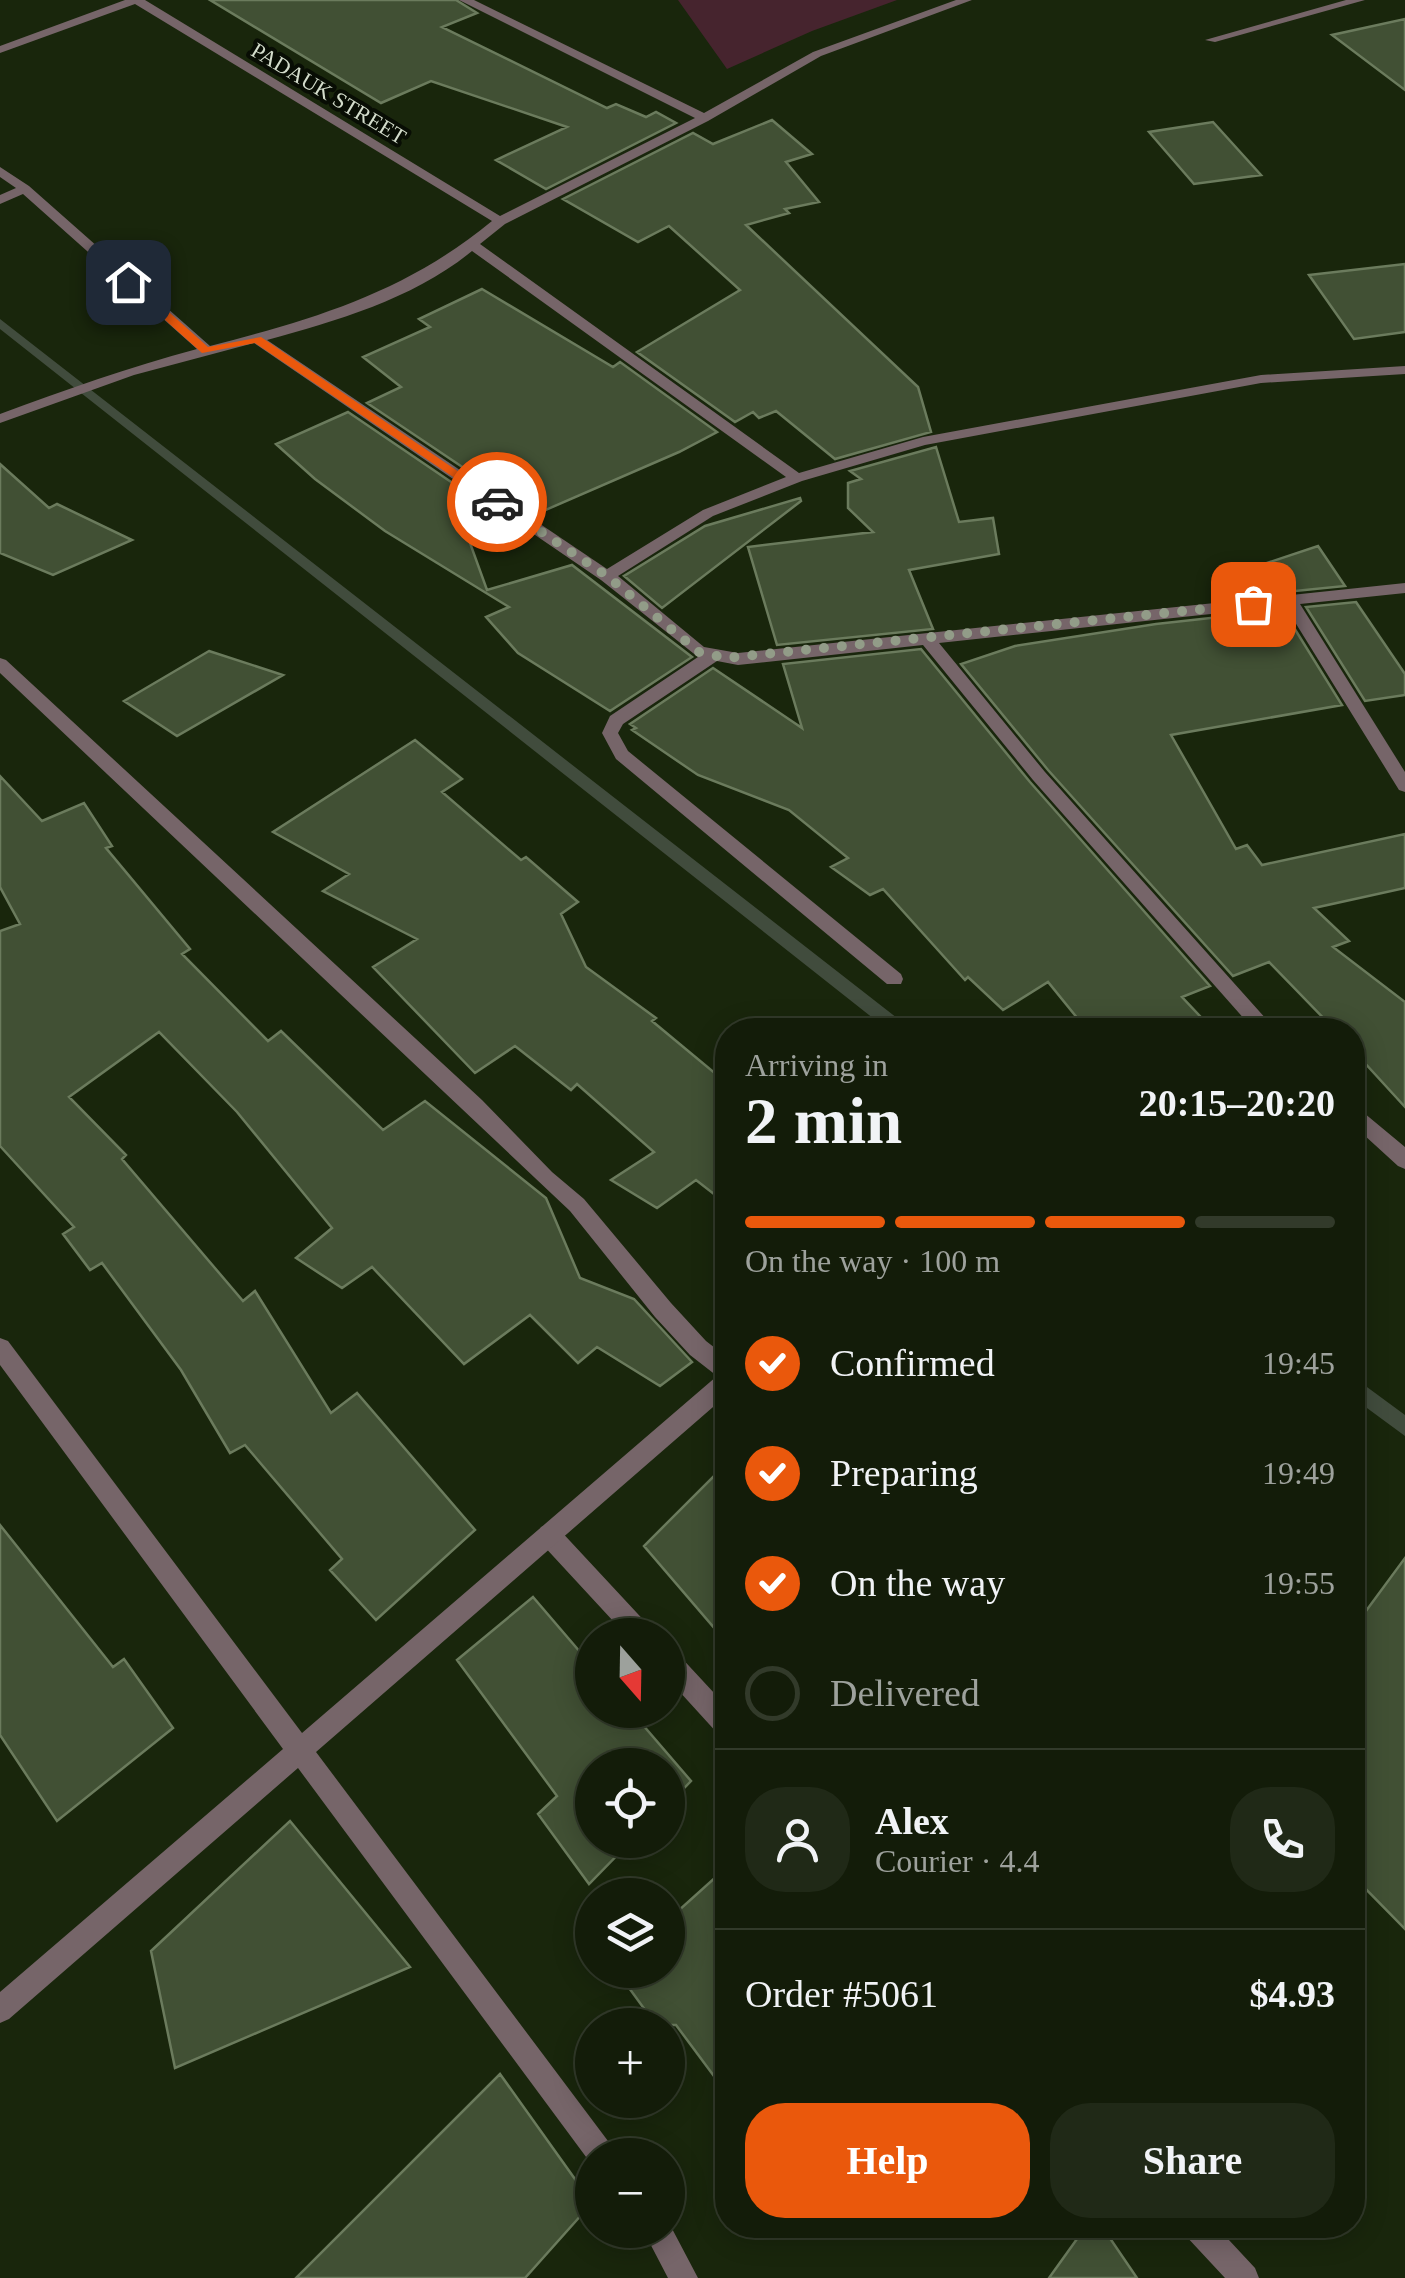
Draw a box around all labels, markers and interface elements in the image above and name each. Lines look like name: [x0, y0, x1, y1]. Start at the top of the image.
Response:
street label: PADAUK STREET: [247, 37, 411, 150]
pin: [86, 240, 171, 325]
icon: home: [101, 255, 156, 310]
courier: [447, 452, 547, 552]
icon: car: [470, 475, 525, 530]
pin: [1211, 562, 1296, 647]
icon: bag: [1226, 577, 1281, 632]
text: Arriving in: [745, 1047, 888, 1083]
text: 20:15–20:20: [1139, 1082, 1335, 1124]
text: 2 min: [745, 1085, 902, 1157]
text: On the way · 100 m: [745, 1243, 1000, 1279]
icon: check: [745, 1336, 800, 1391]
text: Confirmed: [830, 1342, 995, 1384]
text: 19:45: [1262, 1345, 1335, 1381]
icon: check: [745, 1446, 800, 1501]
text: Preparing: [830, 1452, 978, 1494]
text: 19:49: [1262, 1455, 1335, 1491]
icon: check: [745, 1556, 800, 1611]
text: On the way: [830, 1562, 1005, 1604]
text: 19:55: [1262, 1565, 1335, 1601]
north arrow: [575, 1618, 685, 1728]
map controls: [575, 1618, 685, 2248]
text: Delivered: [830, 1672, 980, 1714]
button: locate: [575, 1748, 685, 1858]
button: person: [745, 1787, 850, 1892]
button: phone: [1230, 1787, 1335, 1892]
text: Alex: [875, 1800, 949, 1842]
text: Courier · 4.4: [875, 1843, 1039, 1879]
button: layers: [575, 1878, 685, 1988]
text: Order #5061: [745, 1973, 938, 2015]
text: $4.93: [1250, 1973, 1335, 2015]
button: +: [575, 2008, 685, 2118]
button: Help: [745, 2103, 1030, 2218]
button: Share: [1050, 2103, 1335, 2218]
button: −: [575, 2138, 685, 2248]

